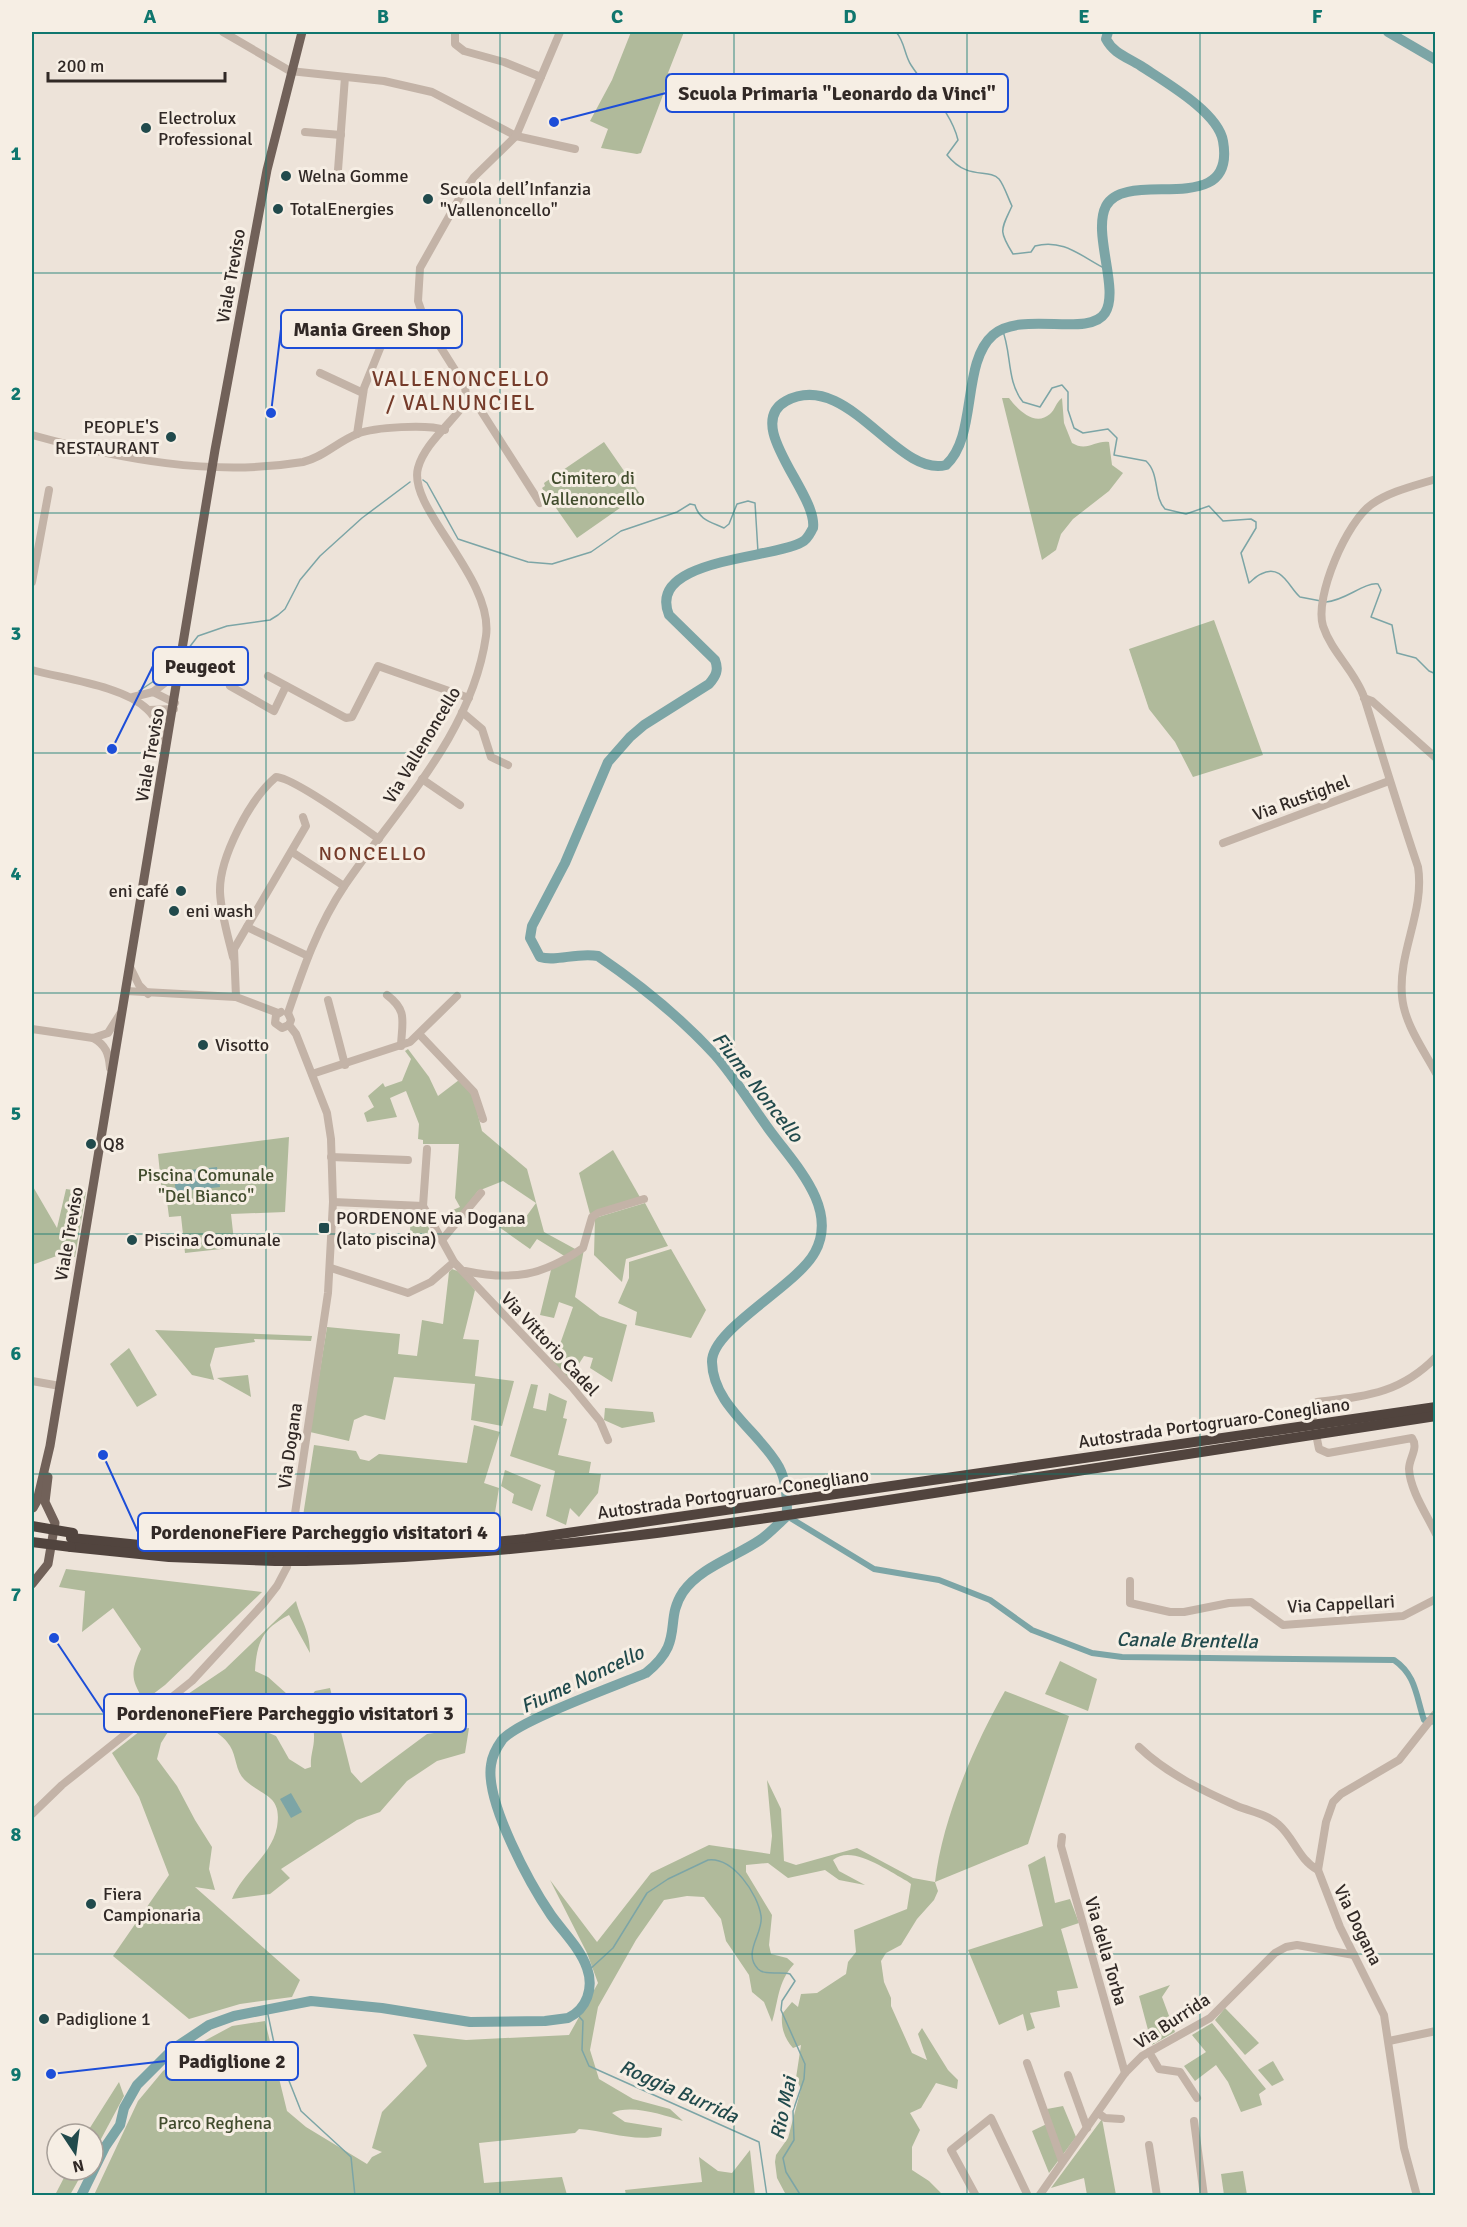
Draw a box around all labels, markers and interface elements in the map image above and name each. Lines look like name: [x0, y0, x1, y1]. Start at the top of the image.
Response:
text: A: [144, 4, 157, 29]
text: B: [377, 4, 389, 29]
text: C: [611, 4, 623, 29]
text: D: [843, 4, 857, 29]
text: E: [1078, 4, 1090, 29]
text: F: [1312, 4, 1323, 29]
scale bar: [48, 45, 225, 83]
text: 200 m: [57, 55, 104, 77]
callout: Scuola Primaria "Leonardo da Vinci": [666, 74, 1008, 112]
text: Scuola Primaria "Leonardo da Vinci": [678, 81, 996, 106]
place label: Electrolux Professional: [158, 107, 253, 150]
marker: Electrolux Professional: [139, 121, 153, 135]
text: 1: [11, 141, 22, 166]
place label: Welna Gomme: [298, 165, 408, 187]
marker: Welna Gomme: [279, 169, 293, 183]
place label: Scuola dell’Infanzia "Vallenoncello": [440, 178, 591, 221]
marker: Scuola dell’Infanzia "Vallenoncello": [421, 192, 435, 206]
place label: TotalEnergies: [290, 198, 394, 220]
marker: TotalEnergies: [271, 202, 285, 216]
street label: Viale Treviso: [212, 227, 250, 325]
callout: Mania Green Shop: [281, 310, 462, 348]
text: Mania Green Shop: [293, 317, 451, 342]
district label: VALLENONCELLO / VALNUNCIEL: [372, 366, 550, 416]
text: 2: [11, 381, 21, 406]
place label: PEOPLE'S RESTAURANT: [55, 416, 159, 459]
marker: PEOPLE'S RESTAURANT: [164, 430, 178, 444]
park label: Cimitero di Vallenoncello: [541, 467, 645, 510]
text: 3: [11, 621, 21, 646]
callout: Peugeot: [153, 647, 248, 685]
text: Peugeot: [165, 654, 236, 679]
street label: Via Vallenoncello: [379, 683, 465, 807]
street label: Viale Treviso: [131, 706, 169, 804]
street label: Via Rustighel: [1250, 770, 1352, 826]
district label: NONCELLO: [318, 841, 428, 866]
text: 4: [11, 861, 22, 886]
place label: eni café: [109, 880, 169, 902]
marker: eni café: [174, 884, 188, 898]
place label: eni wash: [186, 900, 253, 922]
marker: eni wash: [167, 904, 181, 918]
water label: Fiume Noncello: [707, 1027, 809, 1149]
place label: Visotto: [215, 1034, 269, 1056]
marker: Visotto: [196, 1038, 210, 1052]
text: 5: [11, 1101, 21, 1126]
place label: Q8: [103, 1133, 124, 1155]
marker: Q8: [84, 1137, 98, 1151]
park label: Piscina Comunale "Del Bianco": [138, 1164, 274, 1207]
street label: Viale Treviso: [50, 1185, 88, 1283]
place label: PORDENONE via Dogana (lato piscina): [336, 1207, 526, 1250]
marker: PORDENONE via Dogana (lato piscina): [317, 1221, 331, 1235]
place label: Piscina Comunale: [144, 1229, 281, 1251]
marker: Piscina Comunale: [125, 1233, 139, 1247]
street label: Via Vittorio Cadel: [496, 1287, 604, 1401]
text: 6: [11, 1341, 22, 1366]
street label: Autostrada Portogruaro-Conegliano: [1077, 1393, 1351, 1453]
street label: Via Dogana: [273, 1401, 307, 1491]
street label: Autostrada Portogruaro-Conegliano: [596, 1464, 870, 1524]
callout: PordenoneFiere Parcheggio visitatori 4: [138, 1513, 500, 1551]
text: PordenoneFiere Parcheggio visitatori 4: [150, 1520, 488, 1545]
text: 7: [11, 1582, 22, 1607]
street label: Via Cappellari: [1287, 1590, 1395, 1618]
water label: Canale Brentella: [1116, 1627, 1259, 1654]
water label: Fiume Noncello: [517, 1639, 649, 1719]
callout: PordenoneFiere Parcheggio visitatori 3: [104, 1694, 466, 1732]
text: PordenoneFiere Parcheggio visitatori 3: [116, 1701, 454, 1726]
text: 8: [11, 1822, 22, 1847]
street label: Via Dogana: [1329, 1881, 1387, 1969]
place label: Fiera Campionaria: [103, 1883, 201, 1926]
street label: Via della Torba: [1080, 1894, 1132, 2008]
marker: Fiera Campionaria: [84, 1897, 98, 1911]
street label: Via Burrida: [1130, 1988, 1214, 2054]
place label: Padiglione 1: [56, 2008, 151, 2030]
marker: Padiglione 1: [37, 2012, 51, 2026]
callout: Padiglione 2: [166, 2042, 298, 2080]
text: Padiglione 2: [178, 2049, 286, 2074]
water label: Roggia Burrida: [616, 2054, 743, 2129]
text: 9: [11, 2062, 22, 2087]
water label: Rio Mai: [765, 2073, 803, 2142]
park label: Parco Reghena: [158, 2112, 272, 2134]
north arrow: [45, 2122, 105, 2182]
text: N: [70, 2155, 86, 2177]

